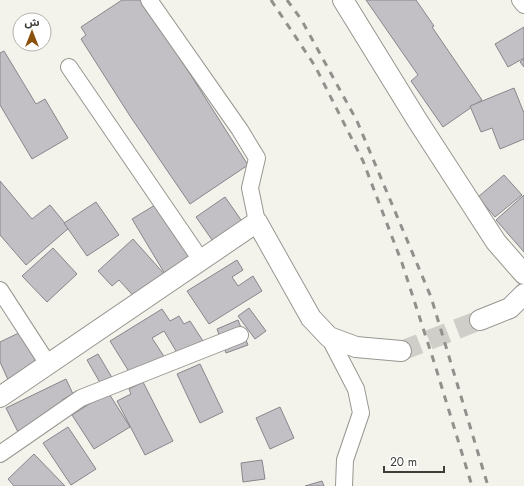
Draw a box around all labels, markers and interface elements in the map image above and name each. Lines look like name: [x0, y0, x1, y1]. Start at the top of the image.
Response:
north arrow: [12, 12, 52, 52]
text: ش: [24, 14, 40, 30]
scale bar: [384, 448, 444, 474]
text: 20 m: [390, 453, 417, 471]

